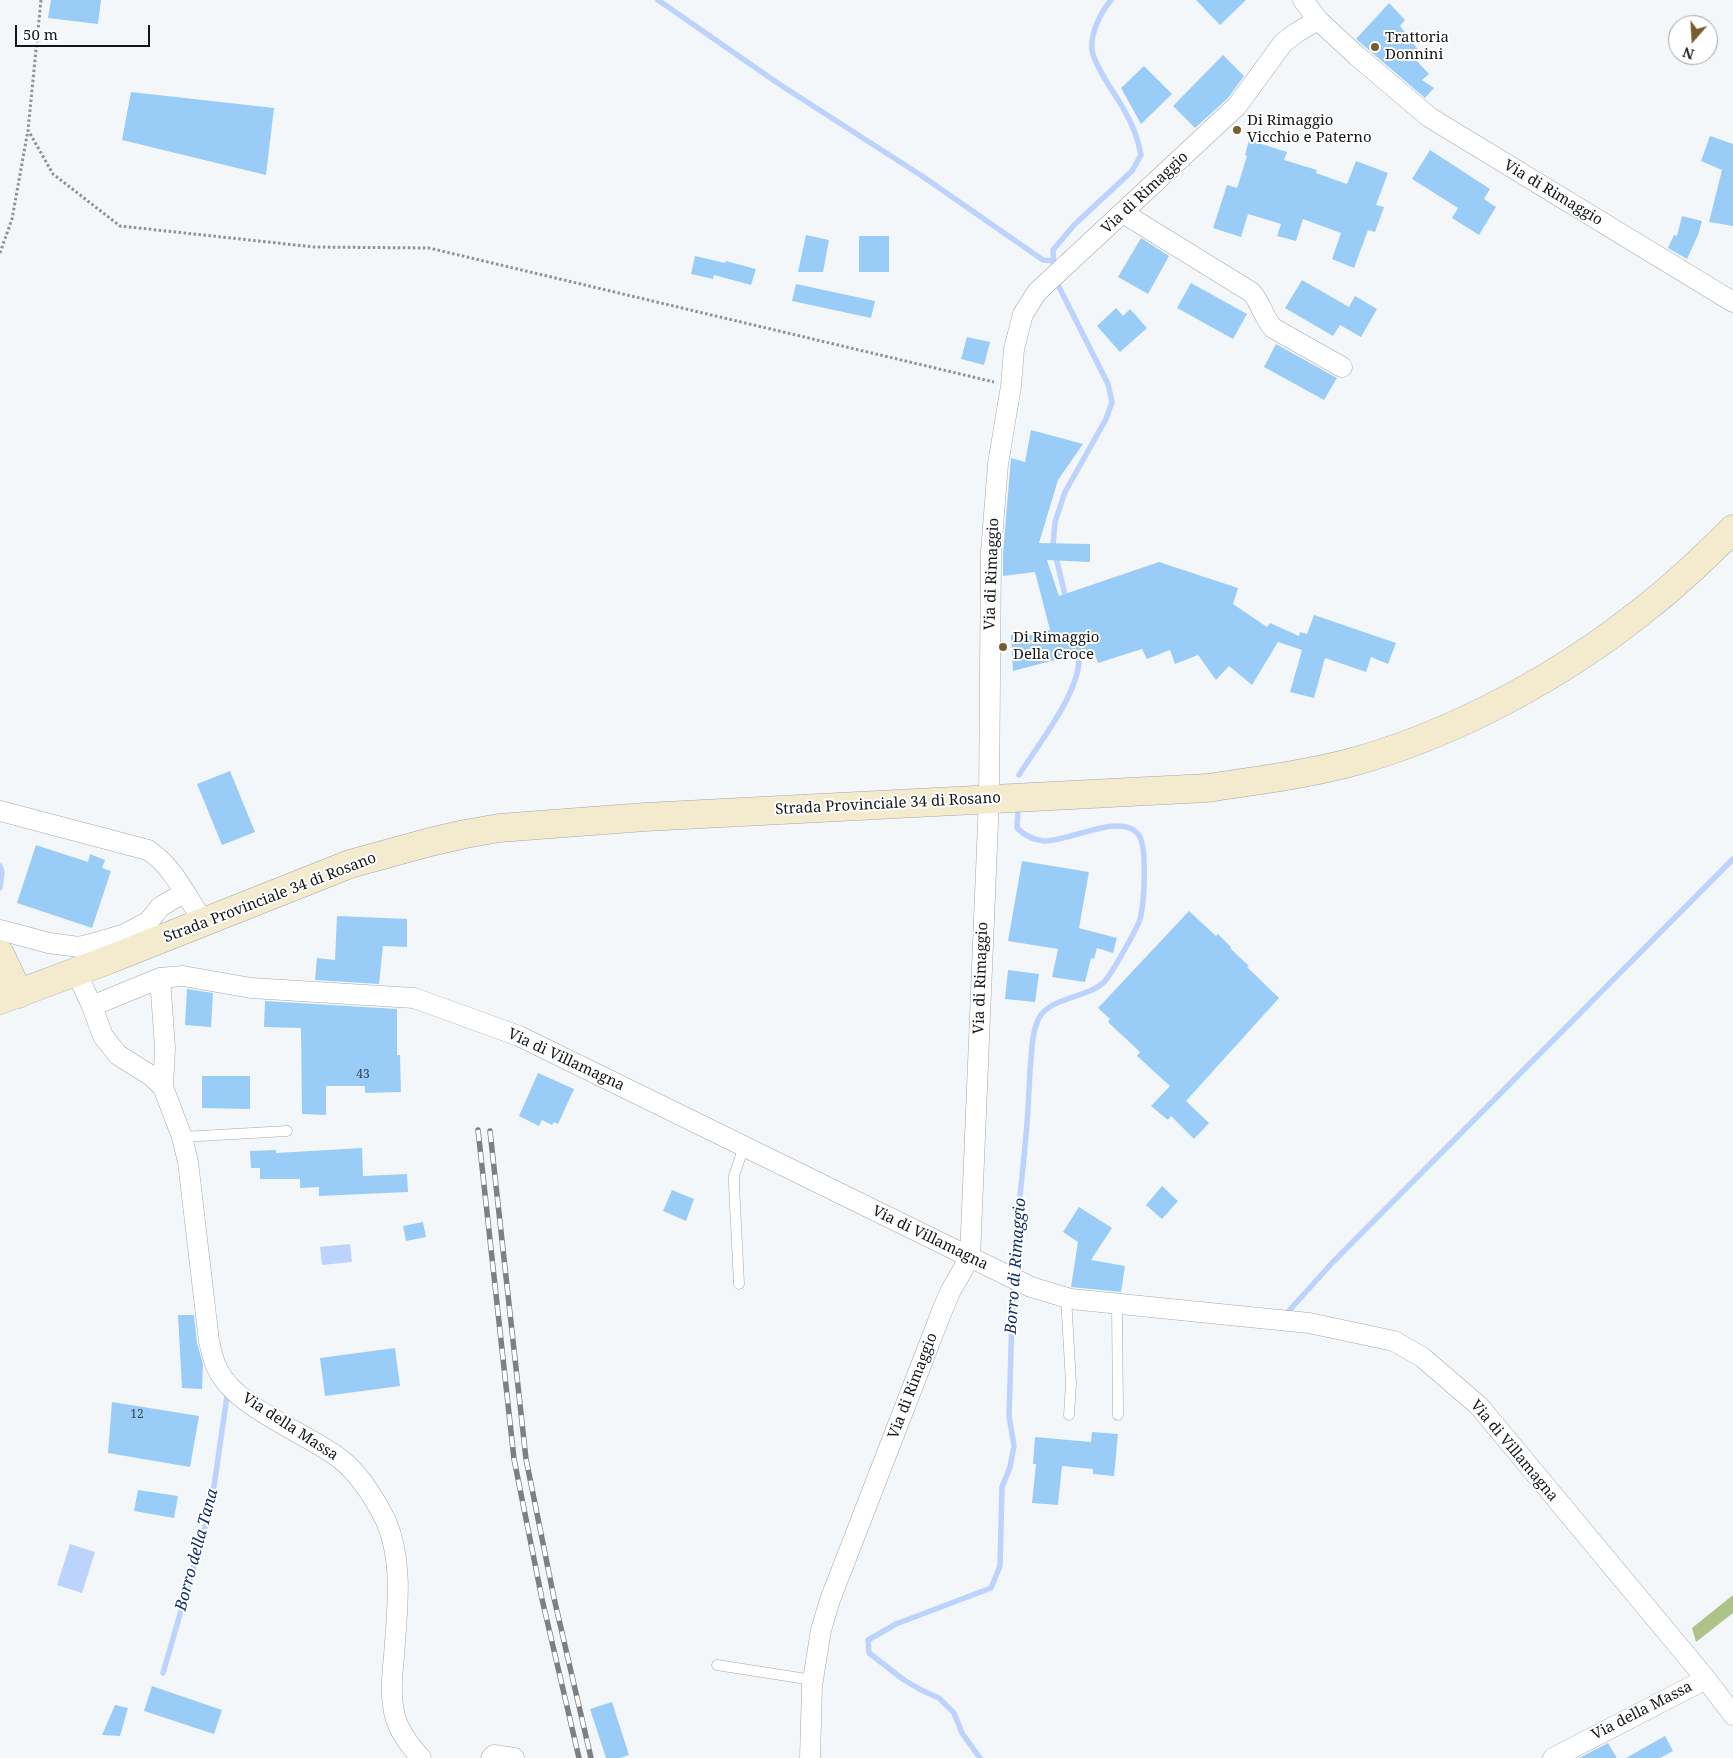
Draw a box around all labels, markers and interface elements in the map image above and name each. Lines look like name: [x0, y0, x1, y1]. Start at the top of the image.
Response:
scale bar: [18, 15, 152, 47]
north arrow: [1668, 15, 1718, 65]
text: 50 m: [23, 24, 58, 44]
place label: Trattoria Donnini: [1385, 29, 1449, 64]
marker: Trattoria Donnini: [1369, 41, 1381, 53]
text: N: [1680, 43, 1697, 64]
place label: Di Rimaggio Vicchio e Paterno: [1247, 112, 1372, 147]
marker: Di Rimaggio Vicchio e Paterno: [1231, 124, 1243, 136]
street label: Via di Rimaggio: [1098, 148, 1192, 238]
street label: Via di Rimaggio: [1500, 156, 1606, 230]
street label: Via di Rimaggio: [981, 518, 1003, 630]
place label: Di Rimaggio Della Croce: [1013, 629, 1099, 664]
marker: Di Rimaggio Della Croce: [997, 641, 1009, 653]
street label: Strada Provinciale 34 di Rosano: [775, 789, 1001, 819]
street label: Strada Provinciale 34 di Rosano: [161, 849, 379, 947]
street label: Via di Rimaggio: [970, 922, 992, 1034]
street label: Via di Villamagna: [505, 1025, 627, 1095]
house number: 43: [356, 1068, 370, 1082]
water label: Borro di Rimaggio: [1002, 1197, 1030, 1335]
street label: Via di Villamagna: [869, 1202, 991, 1274]
street label: Via di Rimaggio: [885, 1330, 941, 1442]
street label: Via della Massa: [239, 1389, 341, 1465]
street label: Via di Villamagna: [1466, 1397, 1562, 1505]
house number: 12: [130, 1408, 144, 1422]
water label: Borro della Tana: [172, 1487, 222, 1613]
street label: Via della Massa: [1589, 1678, 1695, 1744]

